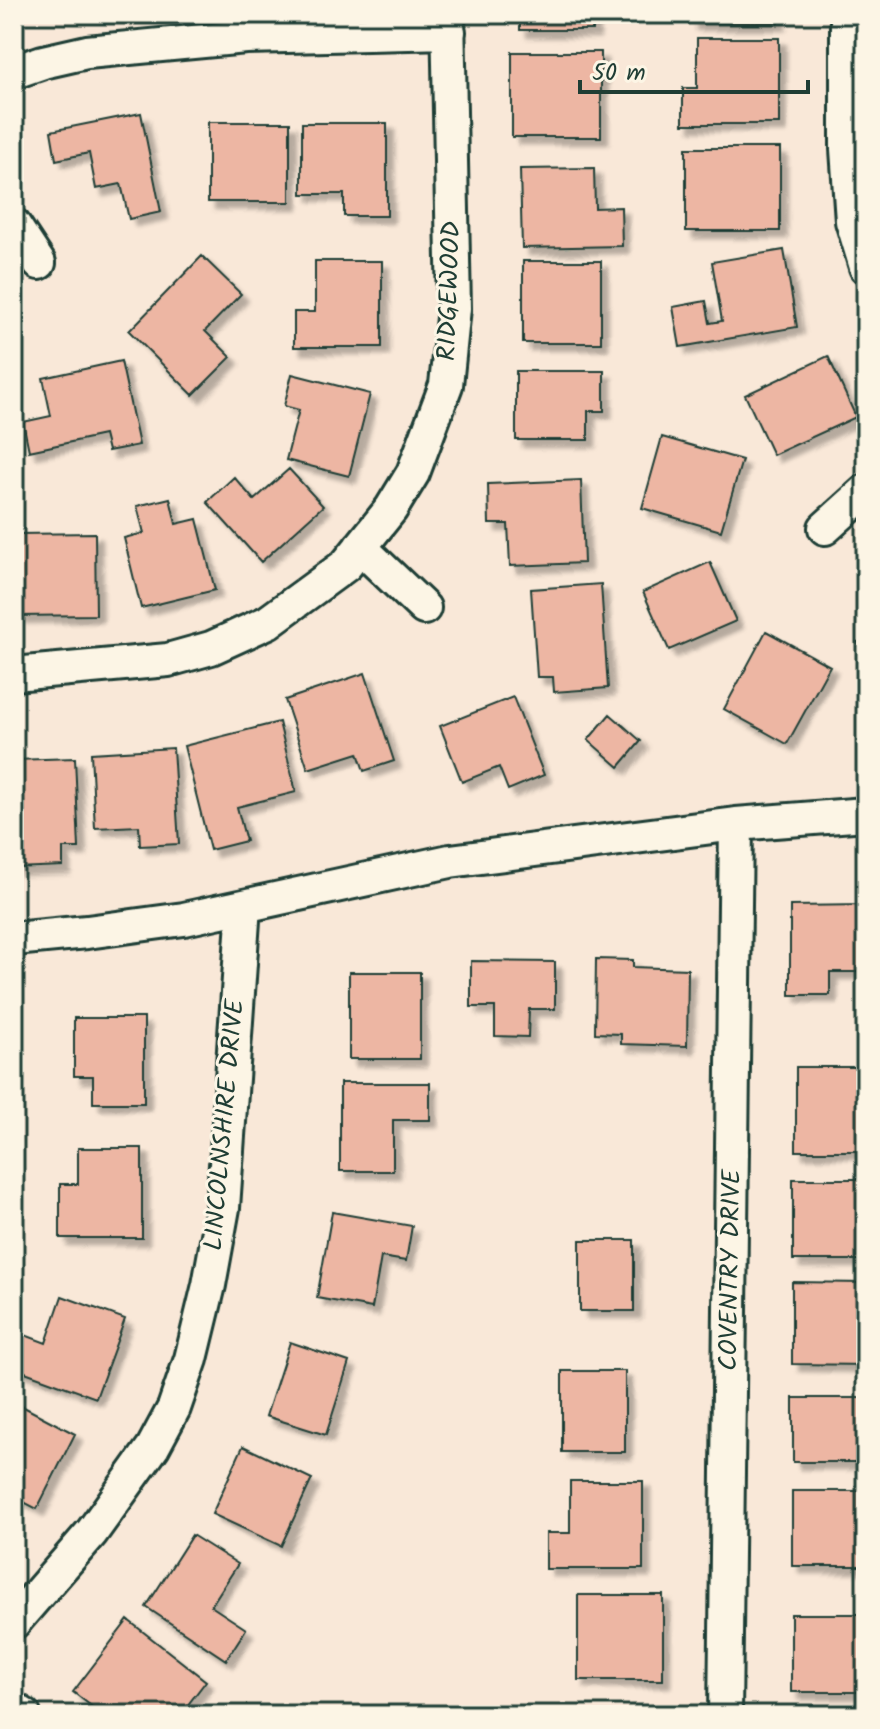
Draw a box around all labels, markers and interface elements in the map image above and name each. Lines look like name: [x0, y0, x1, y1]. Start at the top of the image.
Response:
scale bar: [580, 44, 808, 94]
text: 50 m: [592, 54, 646, 93]
street label: RIDGEWOOD: [427, 220, 473, 362]
street label: LINCOLNSHIRE DRIVE: [193, 997, 257, 1253]
street label: COVENTRY DRIVE: [708, 1168, 754, 1371]

